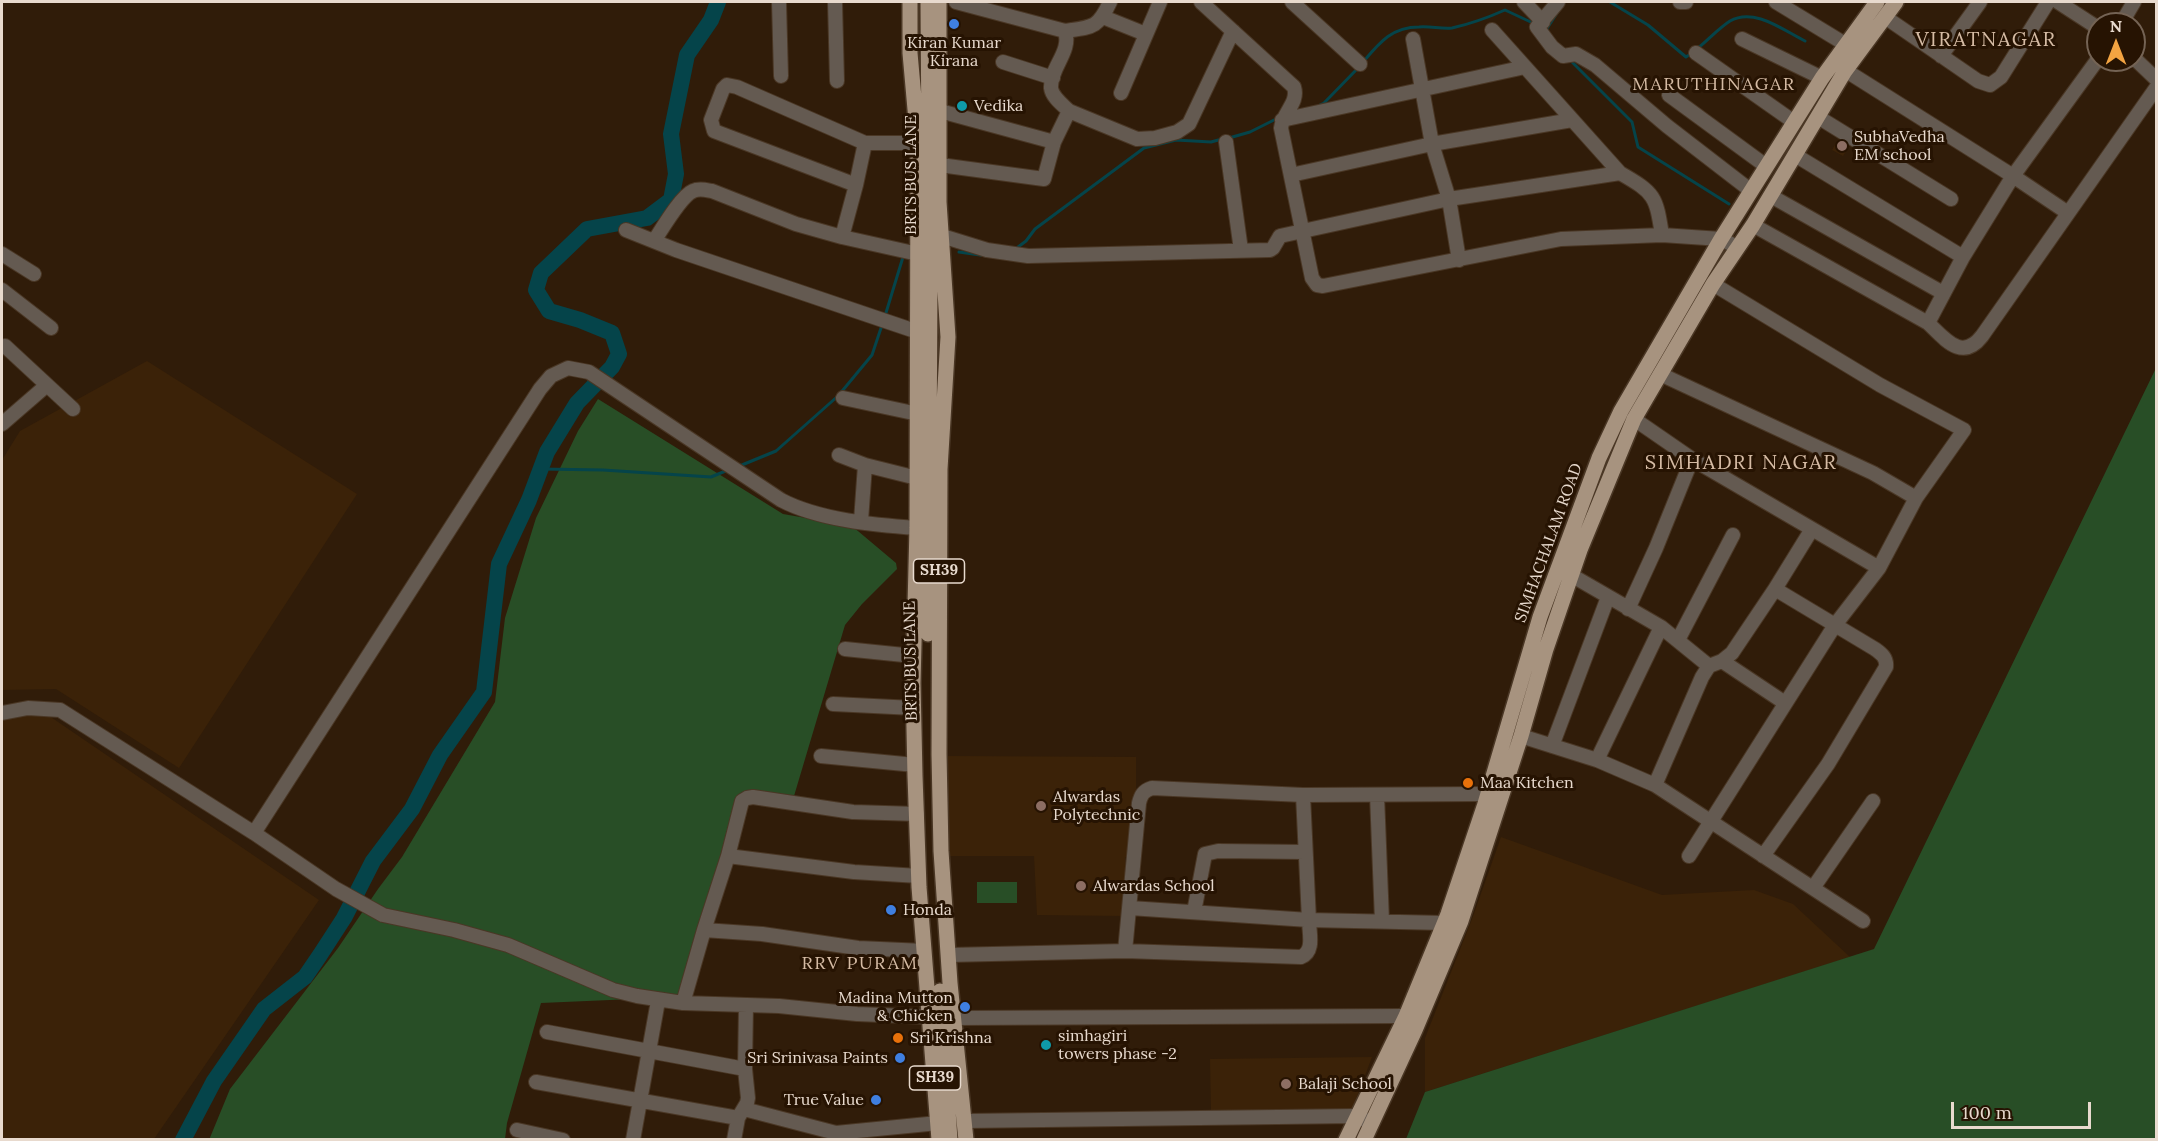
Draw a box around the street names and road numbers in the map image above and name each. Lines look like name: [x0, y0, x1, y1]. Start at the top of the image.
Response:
street label: BRTS BUS LANE: [901, 115, 921, 235]
street label: SIMHACHALAM ROAD: [1511, 461, 1587, 625]
road number: SH39: [914, 559, 964, 583]
street label: BRTS BUS LANE: [900, 601, 922, 721]
road number: SH39: [910, 1066, 960, 1090]

